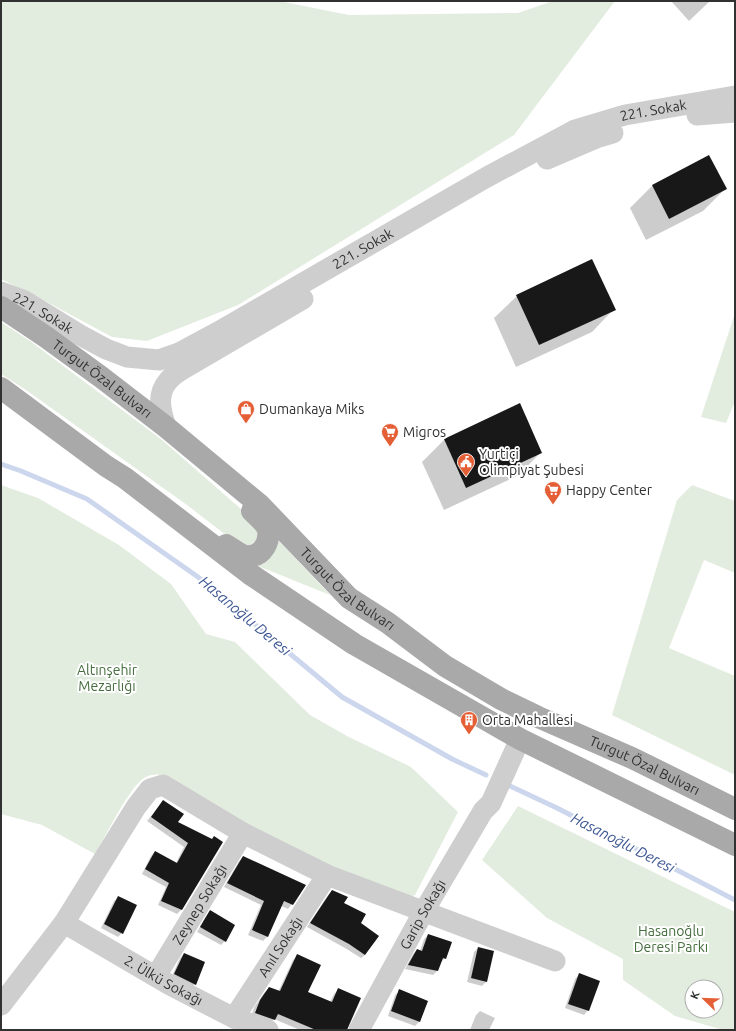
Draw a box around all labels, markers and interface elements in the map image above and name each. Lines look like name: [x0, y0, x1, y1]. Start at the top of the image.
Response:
street label: 221. Sokak: [618, 97, 688, 124]
street label: 221. Sokak: [330, 225, 396, 272]
street label: 221. Sokak: [11, 289, 76, 337]
street label: Turgut Özal Bulvarı: [49, 336, 155, 421]
shop icon: Dumankaya Miks: [236, 399, 256, 424]
place label: Dumankaya Miks: [259, 401, 364, 417]
supermarket icon: Migros: [380, 422, 400, 447]
place label: Migros: [403, 424, 446, 440]
place label: Yurtiçi Olimpiyat Şubesi: [479, 446, 584, 478]
public building icon: Yurtiçi Olimpiyat Şubesi: [456, 452, 476, 477]
supermarket icon: Happy Center: [543, 480, 563, 505]
place label: Happy Center: [566, 482, 653, 498]
street label: Turgut Özal Bulvarı: [297, 544, 398, 633]
water label: Hasanoğlu Deresi: [196, 572, 296, 660]
park label: Altınşehir Mezarlığı: [77, 662, 138, 694]
building icon: Orta Mahallesi: [459, 710, 479, 735]
place label: Orta Mahallesi: [482, 712, 573, 728]
street label: Turgut Özal Bulvarı: [587, 732, 702, 798]
water label: Hasanoğlu Deresi: [568, 809, 679, 877]
street label: Zeynep Sokağı: [169, 861, 230, 947]
street label: Garip Sokağı: [397, 876, 449, 952]
street label: Anıl Sokağı: [255, 914, 306, 980]
park label: Hasanoğlu Deresi Parkı: [634, 923, 708, 955]
street label: 2. Ülkü Sokağı: [122, 952, 206, 1009]
north arrow: [684, 979, 724, 1019]
text: K: [688, 989, 702, 1001]

